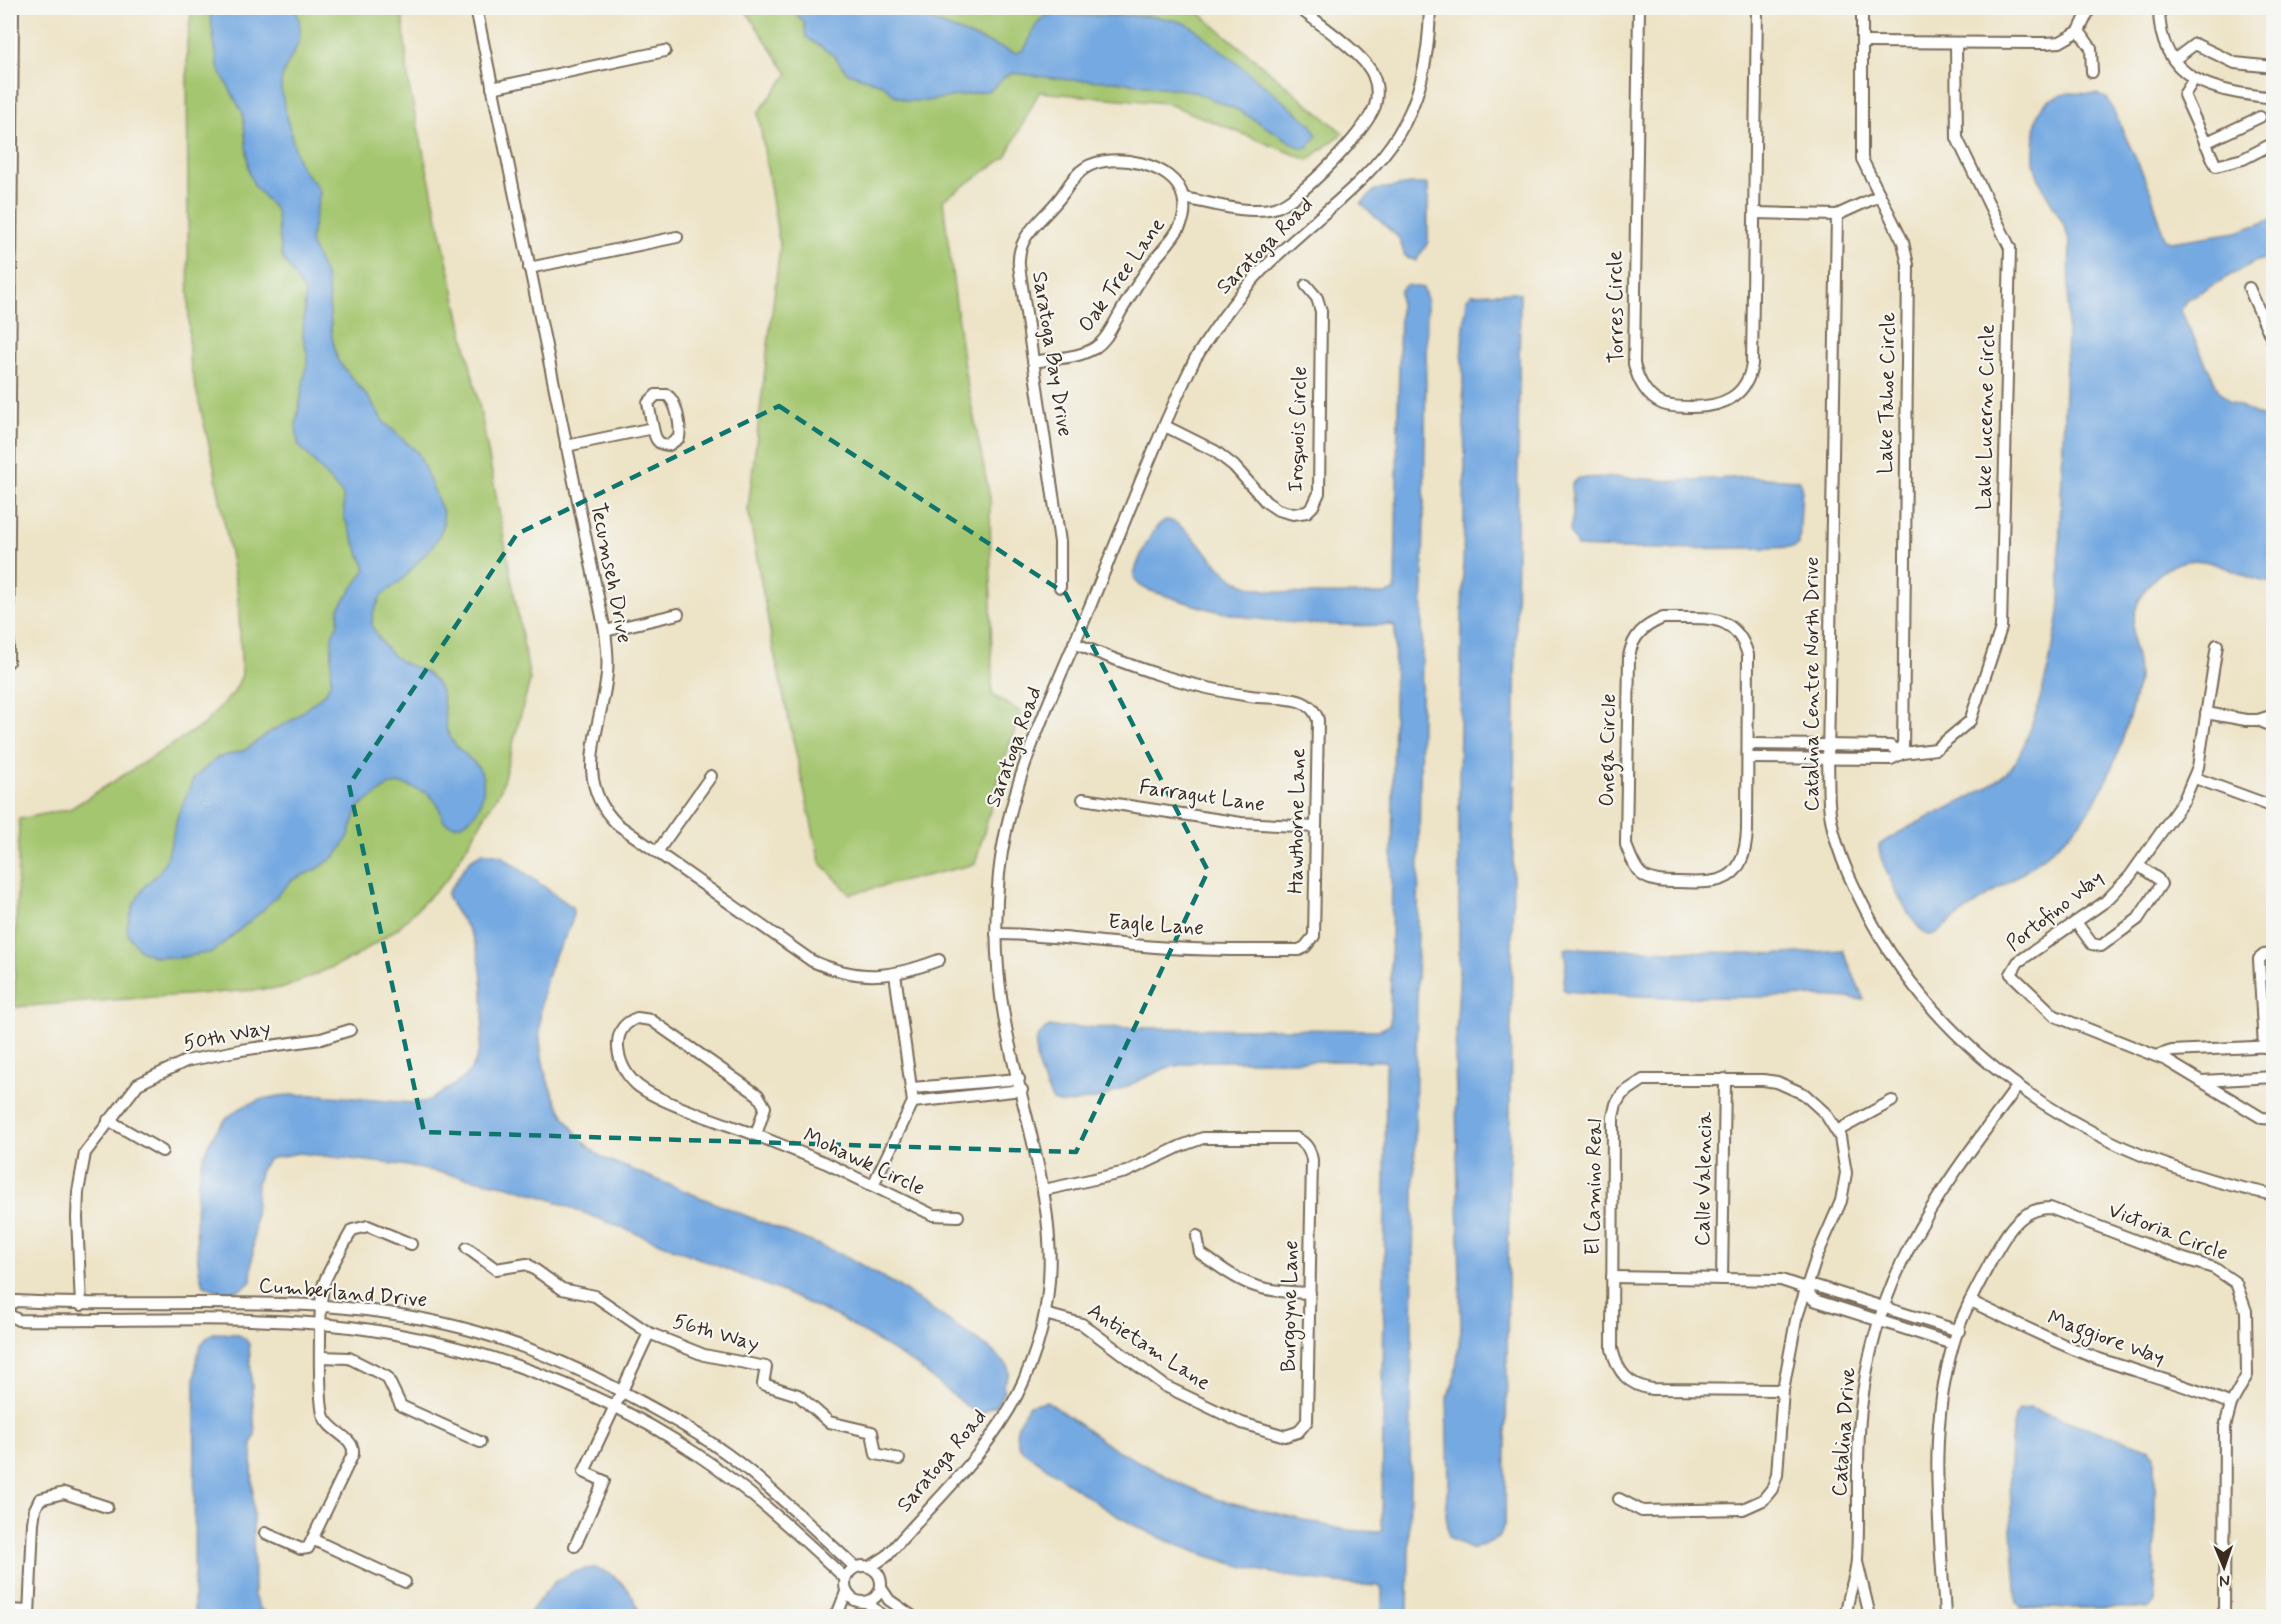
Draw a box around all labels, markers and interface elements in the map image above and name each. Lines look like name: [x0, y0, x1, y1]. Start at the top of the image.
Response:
street label: Saratoga Road: [1210, 191, 1320, 301]
street label: Oak Tree Lane: [1072, 212, 1172, 338]
street label: Torres Circle: [1601, 250, 1631, 364]
street label: Saratoga Bay Drive: [1025, 269, 1079, 439]
street label: Lake Tahoe Circle: [1872, 312, 1902, 474]
street label: Lake Lucerne Circle: [1970, 324, 2002, 510]
street label: Iroquois Circle: [1282, 366, 1314, 492]
street label: Tecumseh Drive: [584, 500, 638, 646]
street label: Catalina Centre North Drive: [1798, 556, 1826, 812]
street label: Saratoga Road: [979, 683, 1049, 811]
street label: Onega Circle: [1593, 693, 1625, 807]
street label: Hawthorne Lane: [1282, 748, 1312, 894]
street label: Farragut Lane: [1137, 773, 1267, 819]
street label: Portofino Way: [2001, 864, 2109, 958]
street label: Eagle Lane: [1107, 908, 1205, 942]
street label: 50th Way: [181, 1014, 273, 1058]
street label: Calle Valencia: [1689, 1111, 1719, 1246]
street label: El Camino Real: [1579, 1118, 1609, 1256]
street label: Mohawk Circle: [799, 1122, 929, 1202]
street label: Victoria Circle: [2104, 1196, 2232, 1268]
street label: Burgoyne Lane: [1275, 1240, 1306, 1372]
street label: Cumberland Drive: [258, 1272, 428, 1314]
street label: Antietam Lane: [1082, 1297, 1216, 1397]
street label: Maggiore Way: [2043, 1304, 2168, 1374]
street label: 56th Way: [670, 1307, 762, 1359]
street label: Catalina Drive: [1826, 1366, 1862, 1498]
street label: Saratoga Road: [891, 1404, 993, 1518]
north arrow: [2194, 1537, 2254, 1597]
text: N: [2219, 1570, 2230, 1591]

